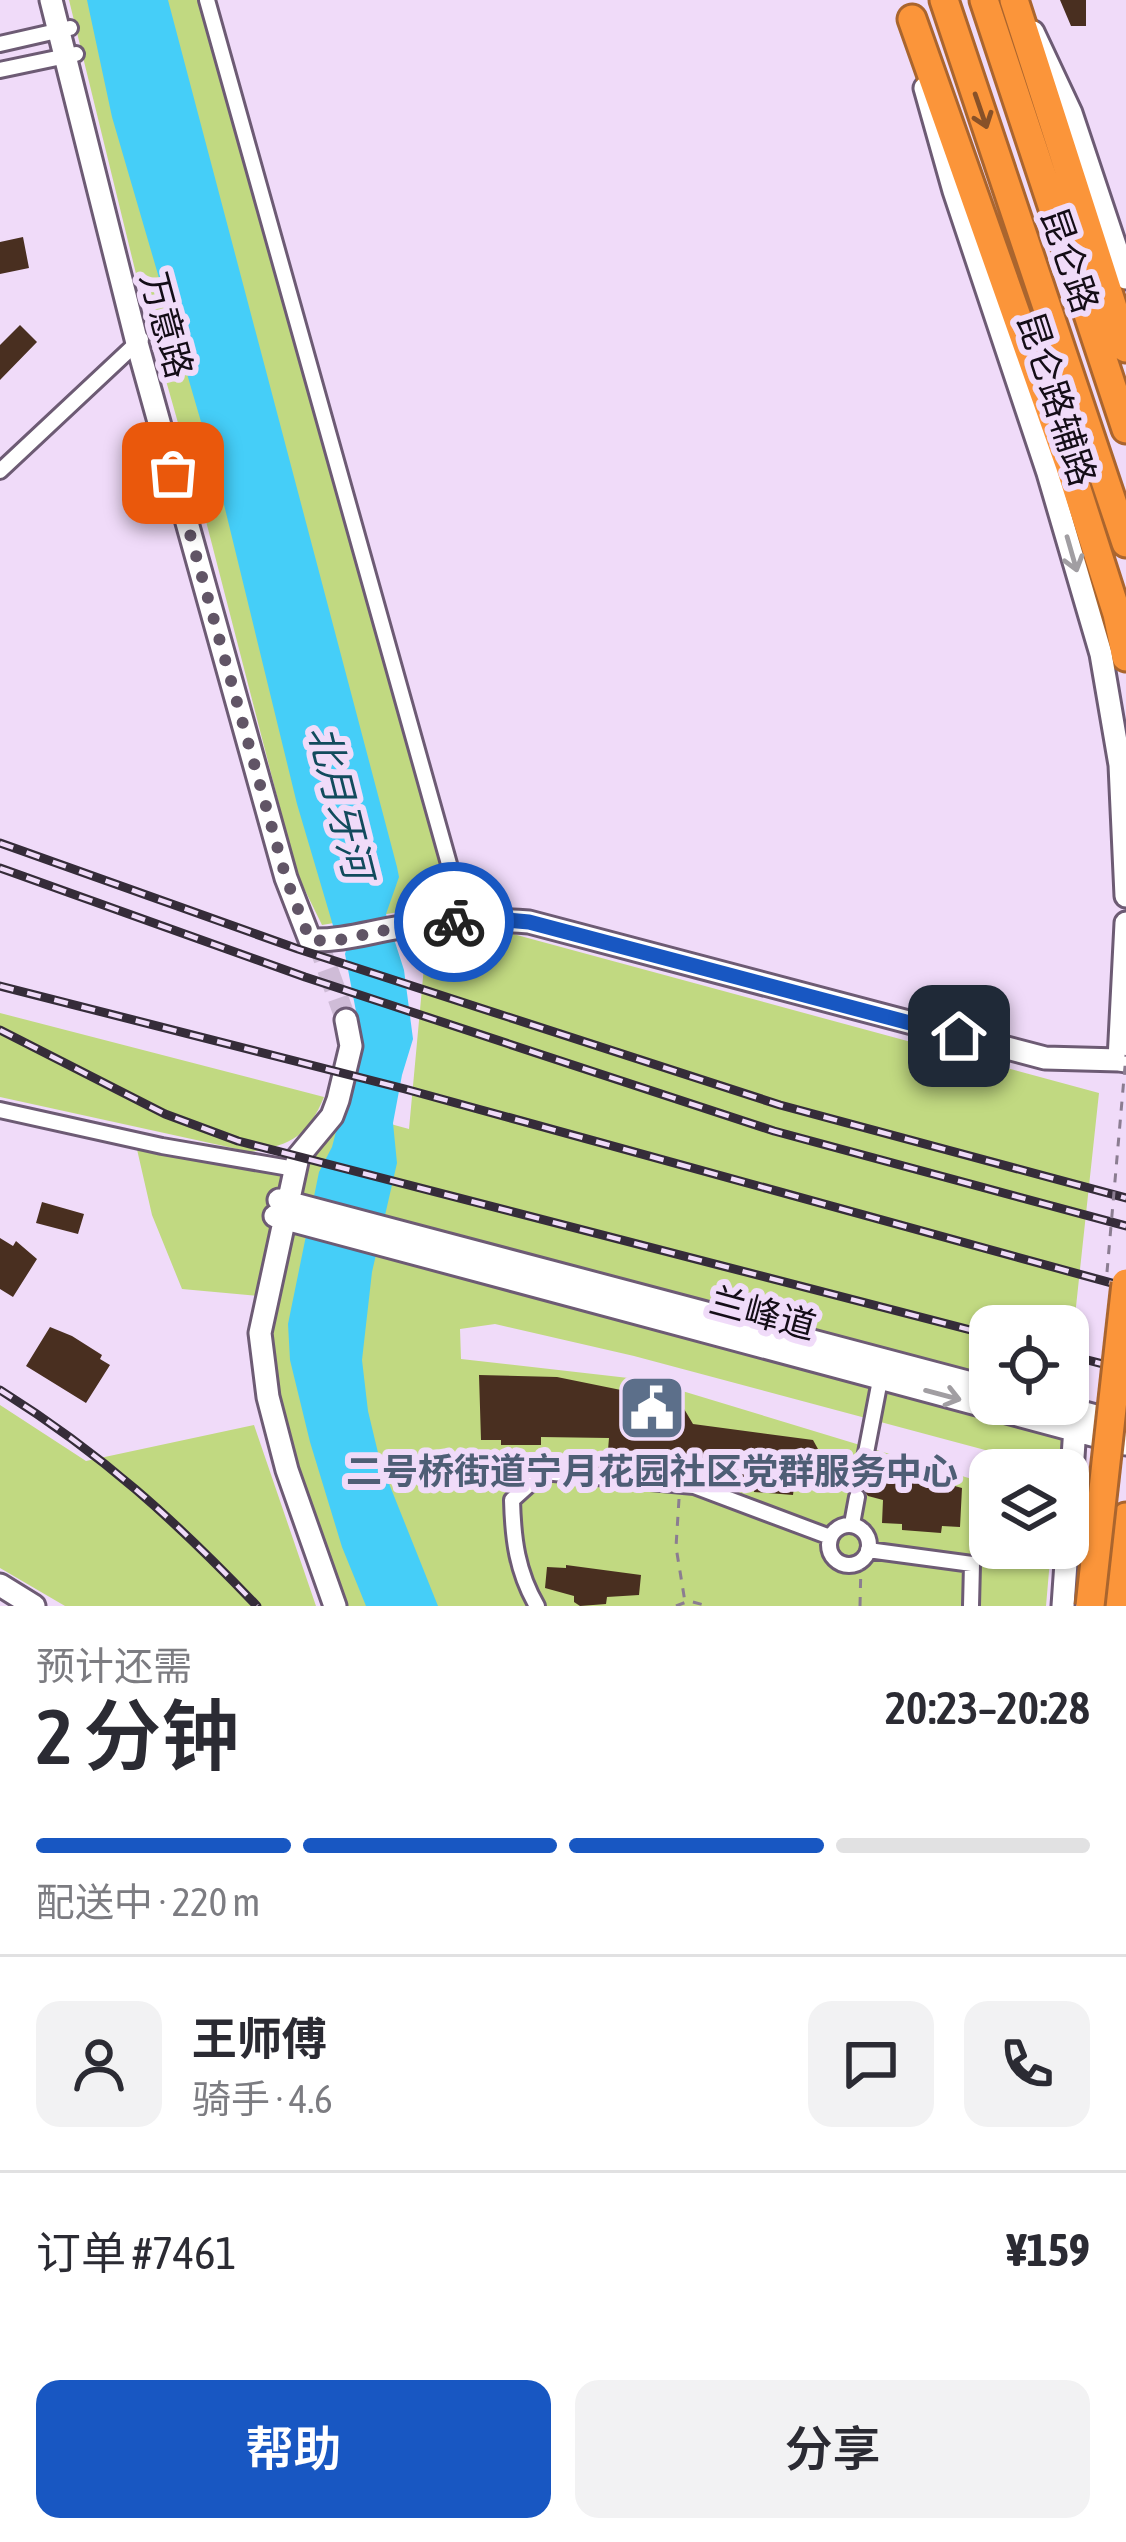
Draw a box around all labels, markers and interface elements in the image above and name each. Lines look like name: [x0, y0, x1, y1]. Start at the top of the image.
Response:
one-way arrow: [972, 91, 994, 129]
street label: 昆仑路: [1033, 202, 1107, 318]
street label: 万意路: [133, 267, 201, 383]
street label: 昆仑路辅路: [1009, 307, 1105, 491]
pin: [122, 422, 224, 524]
icon: bag: [140, 440, 206, 506]
one-way arrow: [1062, 534, 1084, 572]
water label: 北月牙河: [301, 721, 383, 890]
courier: [394, 862, 514, 982]
icon: bike: [421, 889, 487, 955]
pin: [908, 985, 1010, 1087]
icon: home: [926, 1003, 992, 1069]
street label: 兰峰道: [705, 1279, 821, 1347]
map controls: [969, 1305, 1089, 1569]
button: locate: [969, 1305, 1089, 1425]
public building icon: 二号桥街道宁月花园社区党群服务中心: [617, 1373, 687, 1443]
one-way arrow: [923, 1386, 961, 1408]
button: layers: [969, 1449, 1089, 1569]
place label: 二号桥街道宁月花园社区党群服务中心: [346, 1450, 958, 1492]
text: 预计还需: [36, 1644, 192, 1688]
text: 20:23–20:28: [885, 1682, 1090, 1734]
text: 2 分钟: [36, 1691, 239, 1781]
text: 配送中 · 220 m: [36, 1880, 260, 1924]
button: person: [36, 2001, 162, 2127]
button: chat: [808, 2001, 934, 2127]
button: phone: [964, 2001, 1090, 2127]
text: 王师傅: [192, 2013, 327, 2065]
text: 骑手 · 4.6: [192, 2077, 333, 2121]
text: ¥159: [1007, 2224, 1090, 2276]
text: 订单 #7461: [36, 2227, 237, 2279]
button: 帮助: [36, 2380, 551, 2518]
button: 分享: [575, 2380, 1090, 2518]

